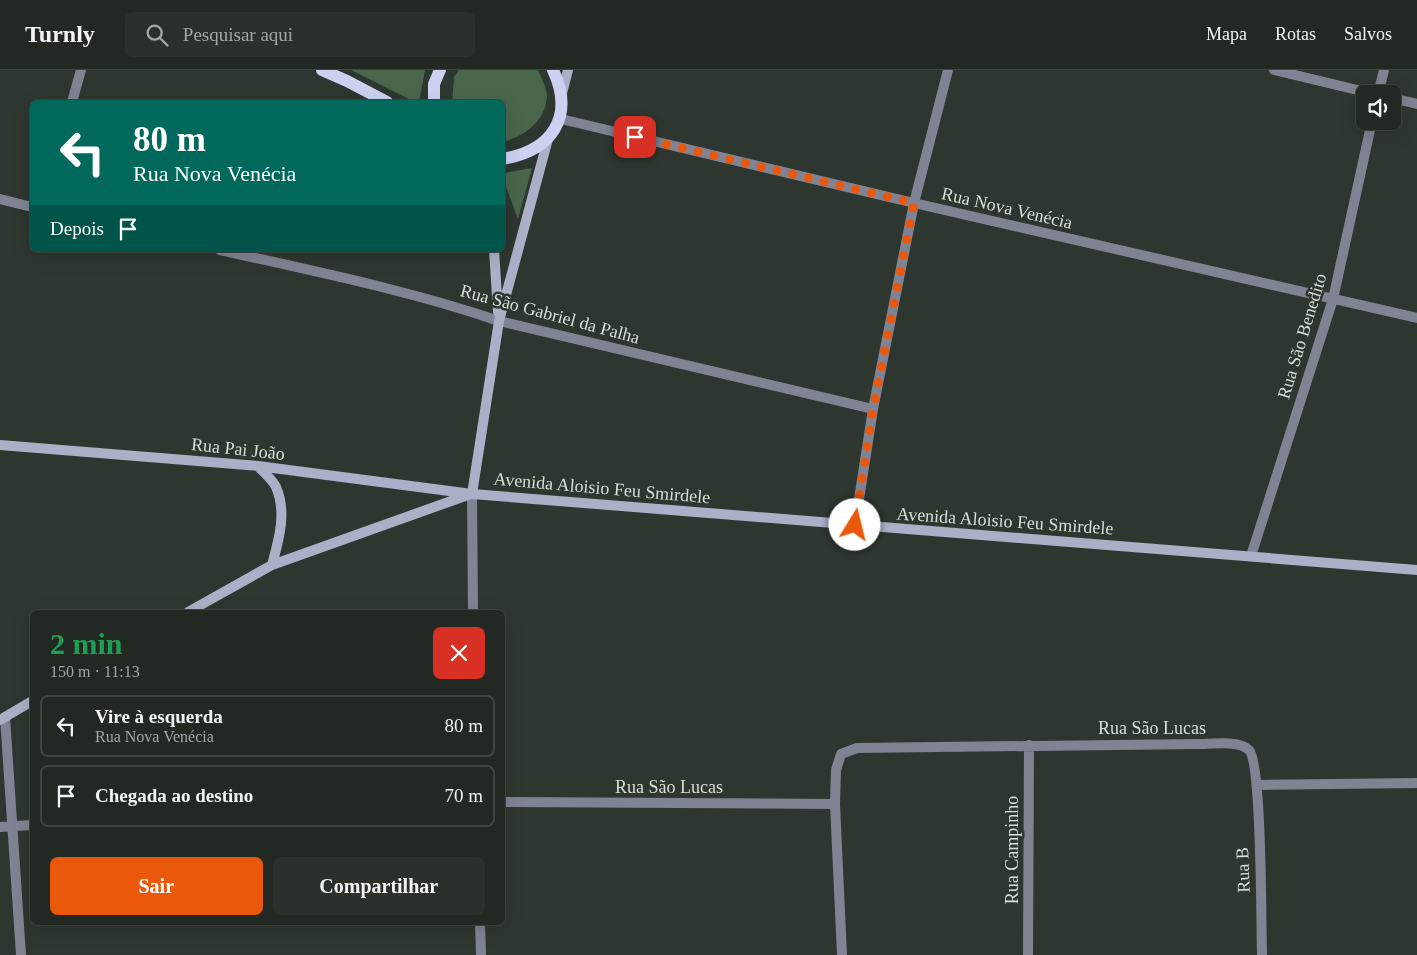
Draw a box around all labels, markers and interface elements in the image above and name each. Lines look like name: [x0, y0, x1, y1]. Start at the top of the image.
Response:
search box: [125, 12, 475, 57]
text: Turnly: [25, 21, 95, 47]
icon: search: [143, 21, 171, 49]
text: Pesquisar aqui: [183, 24, 293, 45]
text: Mapa: [1206, 24, 1247, 44]
text: Rotas: [1275, 24, 1316, 44]
text: Salvos: [1344, 24, 1392, 44]
map controls: [1356, 85, 1401, 130]
button: sound: [1356, 85, 1401, 130]
pin: [614, 116, 656, 158]
icon: left: [50, 120, 115, 185]
text: 80 m: [133, 120, 206, 159]
icon: arrive: [621, 123, 649, 151]
text: Rua Nova Venécia: [133, 161, 296, 186]
street label: Rua Nova Venécia: [940, 183, 1074, 233]
icon: arrive: [114, 215, 142, 243]
text: Depois: [50, 218, 104, 239]
street label: Rua São Benedito: [1273, 271, 1331, 401]
street label: Rua São Gabriel da Palha: [458, 280, 642, 348]
street label: Rua Pai João: [190, 434, 286, 464]
street label: Avenida Aloisio Feu Smirdele: [493, 469, 711, 507]
position arrow: [828, 498, 880, 550]
street label: Avenida Aloisio Feu Smirdele: [896, 503, 1114, 539]
text: 2 min: [50, 627, 123, 660]
button: close: [433, 627, 485, 679]
text: 150 m · 11:13: [50, 663, 140, 680]
text: Vire à esquerda: [95, 706, 223, 727]
icon: left: [52, 712, 80, 740]
text: 80 m: [444, 715, 483, 736]
street label: Rua São Lucas: [1098, 718, 1206, 738]
text: Rua Nova Venécia: [95, 728, 214, 745]
street label: Rua São Lucas: [615, 777, 723, 797]
icon: arrive: [52, 782, 80, 810]
text: Chegada ao destino: [95, 785, 253, 806]
text: 70 m: [444, 785, 483, 806]
street label: Rua Campinho: [1002, 796, 1022, 904]
street label: Rua B: [1232, 847, 1254, 893]
button: Sair: [50, 857, 263, 915]
button: Compartilhar: [273, 857, 485, 915]

